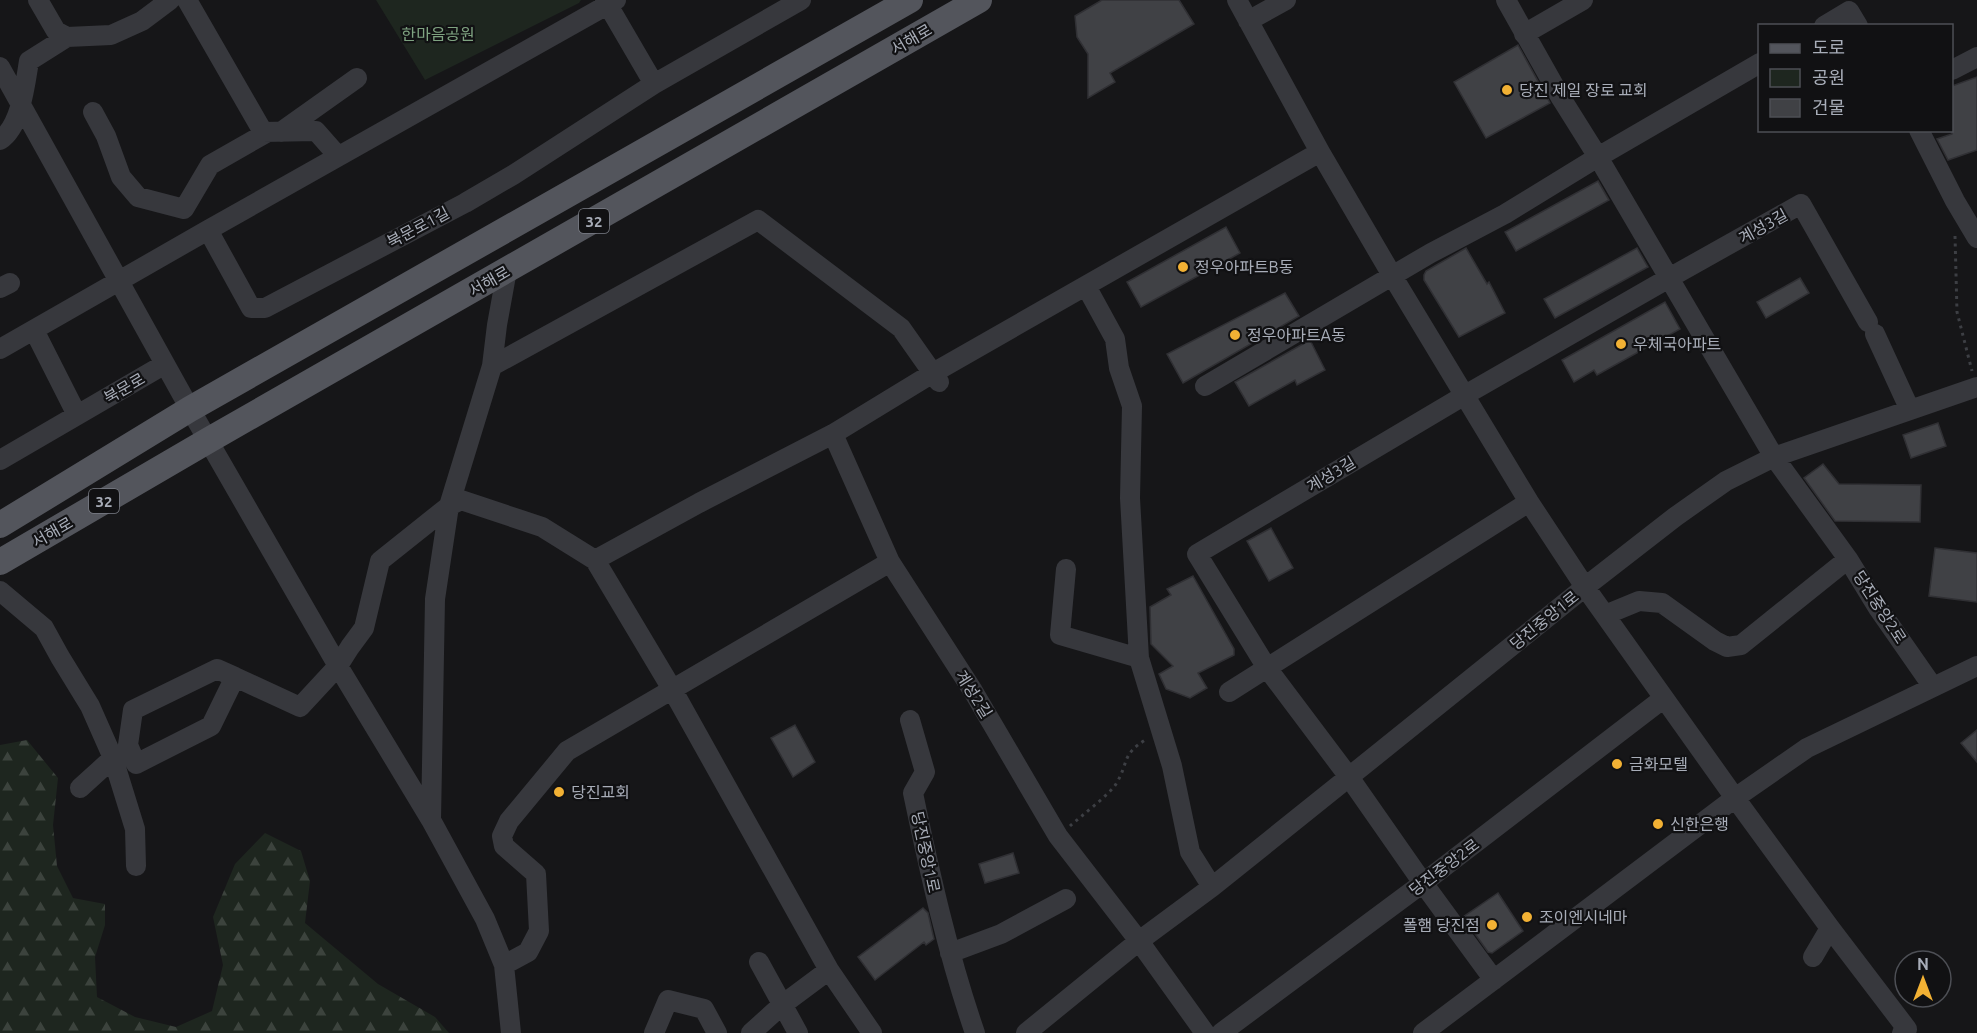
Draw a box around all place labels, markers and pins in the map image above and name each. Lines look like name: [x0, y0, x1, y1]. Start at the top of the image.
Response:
place label: 당진 제일 장로 교회: [1519, 81, 1648, 99]
marker: 당진 제일 장로 교회: [1500, 83, 1514, 97]
place label: 정우아파트B동: [1195, 258, 1294, 276]
marker: 정우아파트B동: [1176, 260, 1190, 274]
place label: 정우아파트A동: [1247, 326, 1346, 344]
marker: 정우아파트A동: [1228, 328, 1242, 342]
place label: 우체국아파트: [1633, 335, 1721, 353]
marker: 우체국아파트: [1614, 337, 1628, 351]
place label: 금화모텔: [1629, 755, 1688, 773]
marker: 금화모텔: [1610, 757, 1624, 771]
place label: 당진교회: [571, 783, 630, 801]
marker: 당진교회: [552, 785, 566, 799]
place label: 신한은행: [1670, 815, 1729, 833]
marker: 신한은행: [1651, 817, 1665, 831]
place label: 조이엔시네마: [1539, 908, 1628, 926]
marker: 조이엔시네마: [1520, 910, 1534, 924]
place label: 폴햄 당진점: [1403, 916, 1480, 934]
marker: 폴햄 당진점: [1485, 918, 1499, 932]

